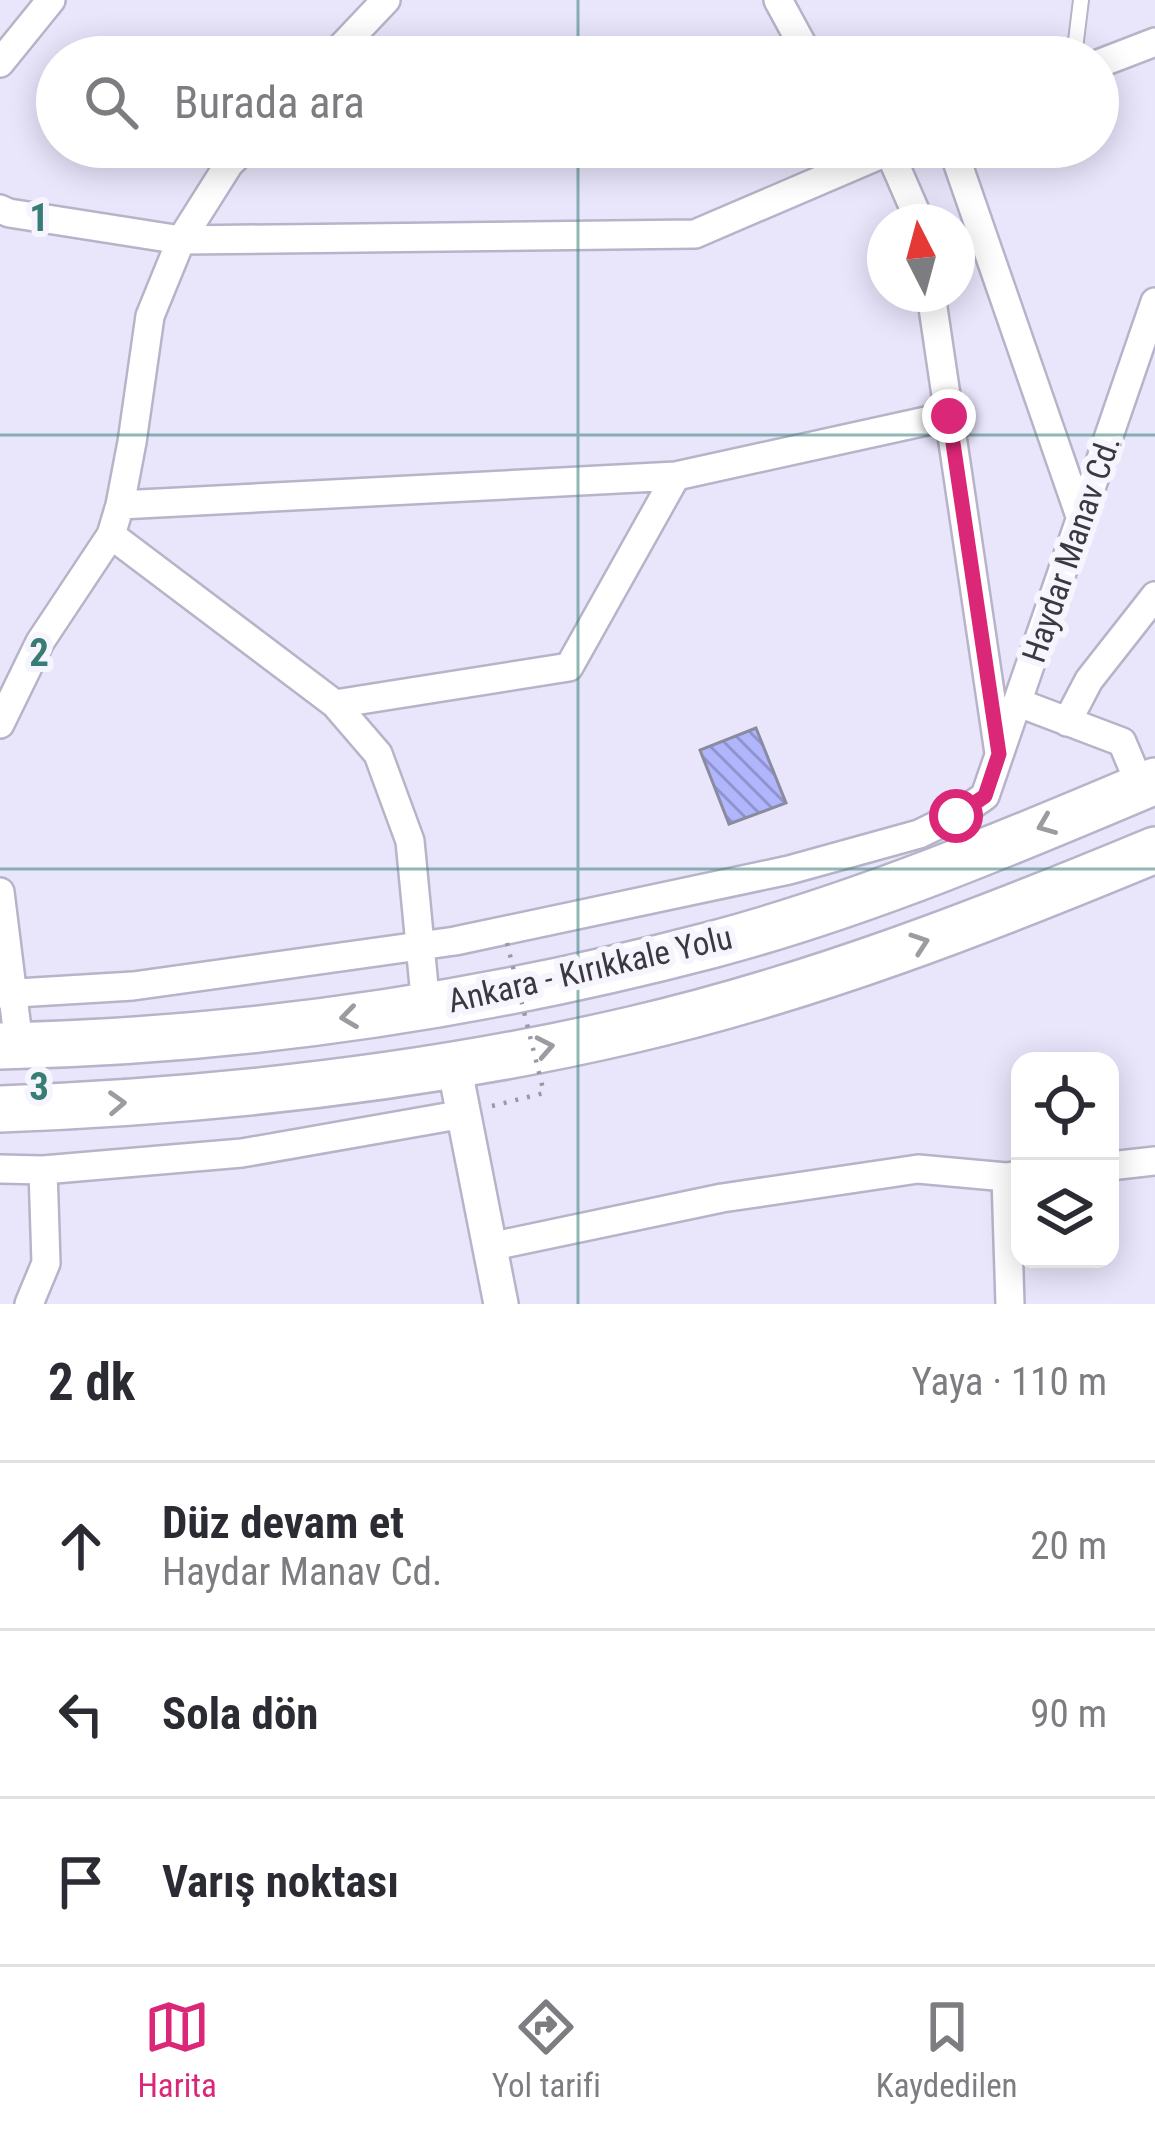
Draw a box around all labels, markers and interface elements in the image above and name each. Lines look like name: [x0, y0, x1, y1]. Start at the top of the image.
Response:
search box: [36, 36, 1119, 168]
icon: search: [78, 69, 144, 135]
text: Burada ara: [174, 76, 365, 129]
text: 1: [29, 195, 49, 241]
north arrow: [867, 204, 975, 312]
route end: [922, 389, 976, 443]
street label: Haydar Manav Cd.: [1014, 431, 1128, 667]
text: 2: [29, 630, 49, 676]
route start: [929, 789, 983, 843]
one-way arrow: [1037, 811, 1058, 835]
street label: Ankara - Kırıkkale Yolu: [444, 917, 736, 1021]
one-way arrow: [908, 933, 929, 957]
one-way arrow: [339, 1004, 359, 1030]
one-way arrow: [534, 1035, 554, 1061]
map controls: [1011, 1052, 1119, 1268]
button: locate: [1011, 1052, 1119, 1160]
text: 3: [29, 1064, 49, 1110]
one-way arrow: [108, 1090, 127, 1116]
button: layers: [1011, 1160, 1119, 1268]
text: 2 dk: [48, 1353, 135, 1412]
text: Yaya · 110 m: [911, 1359, 1107, 1405]
text: Düz devam et: [162, 1496, 404, 1549]
icon: ahead: [48, 1513, 114, 1579]
text: 20 m: [1030, 1523, 1107, 1569]
text: Haydar Manav Cd.: [162, 1549, 442, 1595]
icon: left: [48, 1681, 114, 1747]
text: Sola dön: [162, 1687, 318, 1740]
text: 90 m: [1030, 1691, 1107, 1737]
icon: arrive: [48, 1849, 114, 1915]
text: Varış noktası: [162, 1855, 399, 1908]
tab: Harita: [137, 1994, 217, 2105]
tab: Yol tarifi: [492, 1994, 601, 2105]
tab: Kaydedilen: [876, 1994, 1018, 2105]

